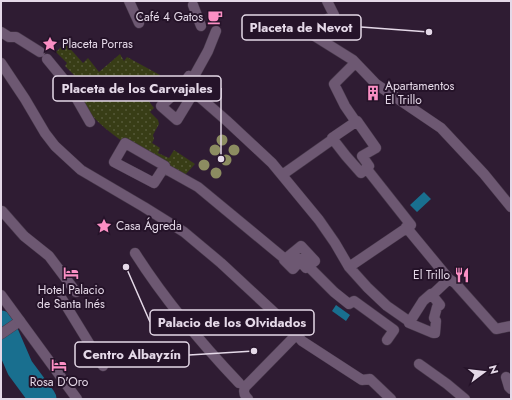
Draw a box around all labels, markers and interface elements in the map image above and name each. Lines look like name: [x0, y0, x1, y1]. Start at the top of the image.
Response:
place label: Café 4 Gatos: [136, 8, 203, 26]
cafe icon: Café 4 Gatos: [206, 8, 224, 26]
callout: Placeta de Nevot: [242, 15, 361, 40]
text: Placeta de Nevot: [250, 18, 353, 37]
place icon: Placeta Porras: [41, 35, 59, 53]
place label: Placeta Porras: [62, 35, 133, 53]
callout: Placeta de los Carvajales: [53, 76, 221, 101]
place label: Apartamentos El Trillo: [385, 77, 455, 109]
text: Placeta de los Carvajales: [61, 79, 213, 98]
building icon: Apartamentos El Trillo: [364, 84, 382, 102]
place icon: Casa Ágreda: [95, 217, 113, 235]
place label: Casa Ágreda: [116, 217, 182, 235]
hotel icon: Hotel Palacio de Santa Inés: [62, 264, 80, 282]
place label: El Trillo: [413, 266, 450, 284]
restaurant icon: El Trillo: [453, 266, 471, 284]
place label: Hotel Palacio de Santa Inés: [37, 281, 105, 313]
callout: Palacio de los Olvidados: [150, 310, 314, 335]
text: Palacio de los Olvidados: [158, 313, 306, 332]
callout: Centro Albayzín: [75, 342, 189, 367]
text: Centro Albayzín: [83, 345, 181, 364]
north arrow: [464, 352, 504, 392]
hotel icon: Rosa D'Oro: [50, 356, 68, 374]
text: N: [485, 363, 503, 376]
place label: Rosa D'Oro: [30, 373, 89, 391]

